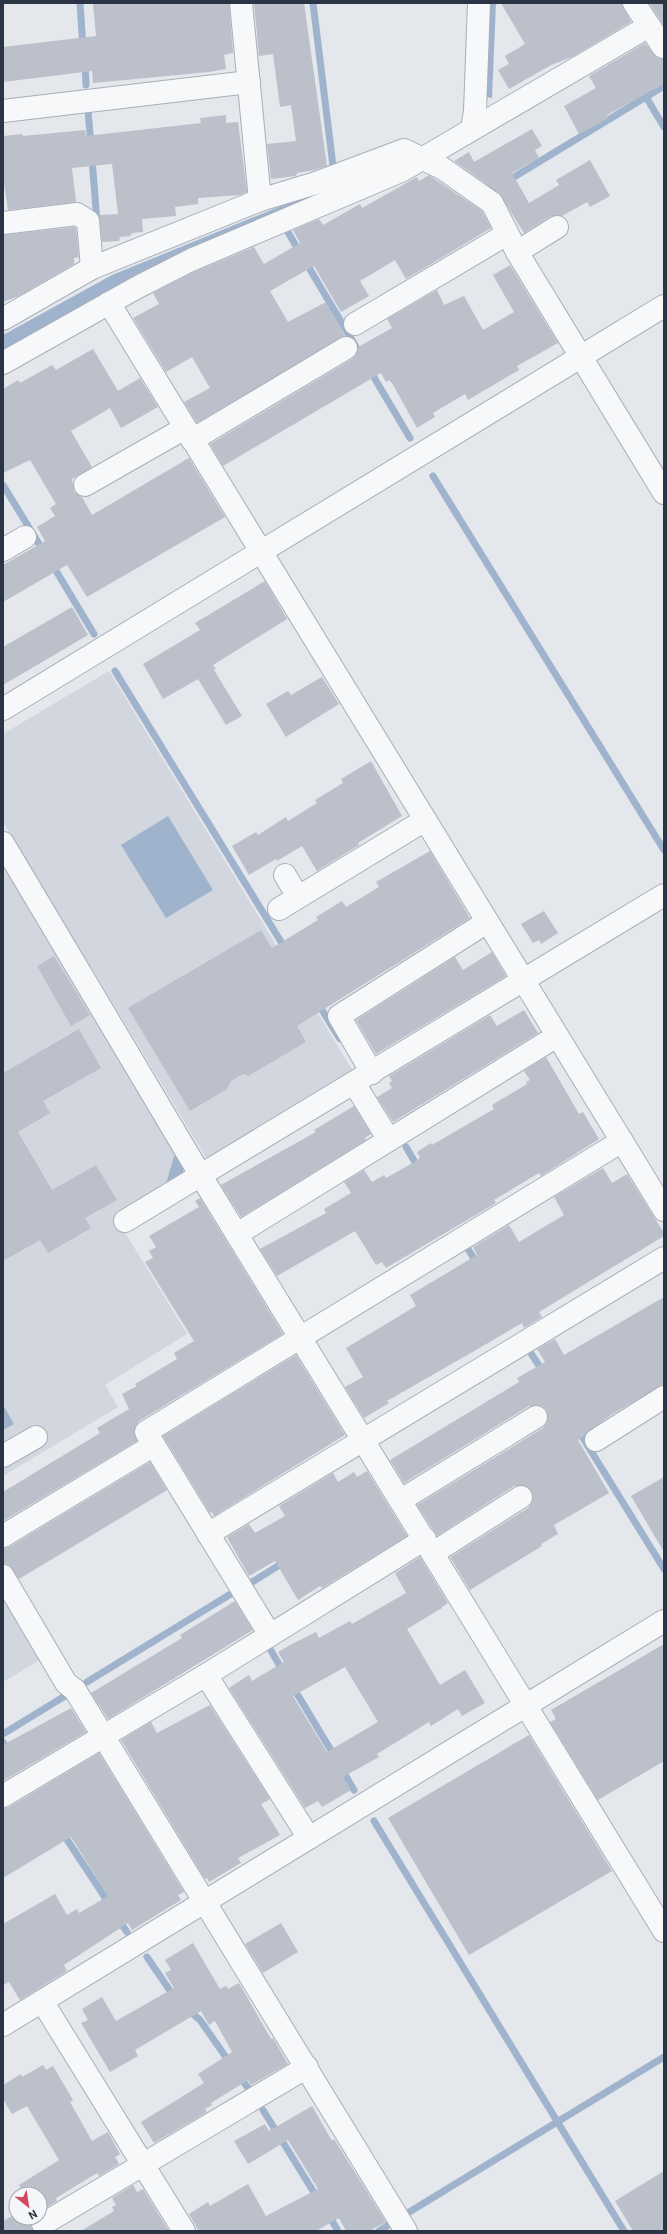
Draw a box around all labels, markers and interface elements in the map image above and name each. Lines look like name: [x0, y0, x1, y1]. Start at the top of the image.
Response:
north arrow: [8, 2186, 48, 2226]
text: N: [26, 2207, 39, 2222]

